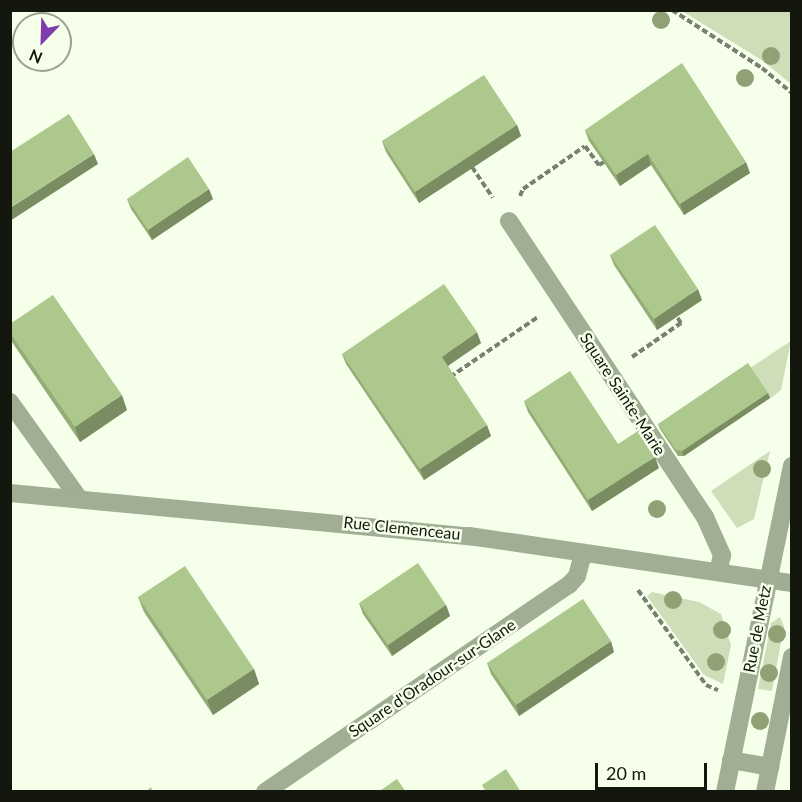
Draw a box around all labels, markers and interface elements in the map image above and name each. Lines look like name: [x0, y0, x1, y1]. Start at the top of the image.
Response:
north arrow: [12, 12, 72, 72]
text: N: [26, 46, 45, 68]
street label: Square Sainte-Marie: [576, 329, 670, 459]
street label: Rue Clemenceau: [343, 512, 461, 544]
street label: Rue de Metz: [739, 584, 775, 674]
street label: Square d'Oradour-sur-Glane: [345, 615, 519, 741]
scale bar: [598, 751, 710, 789]
text: 20 m: [606, 762, 646, 784]

